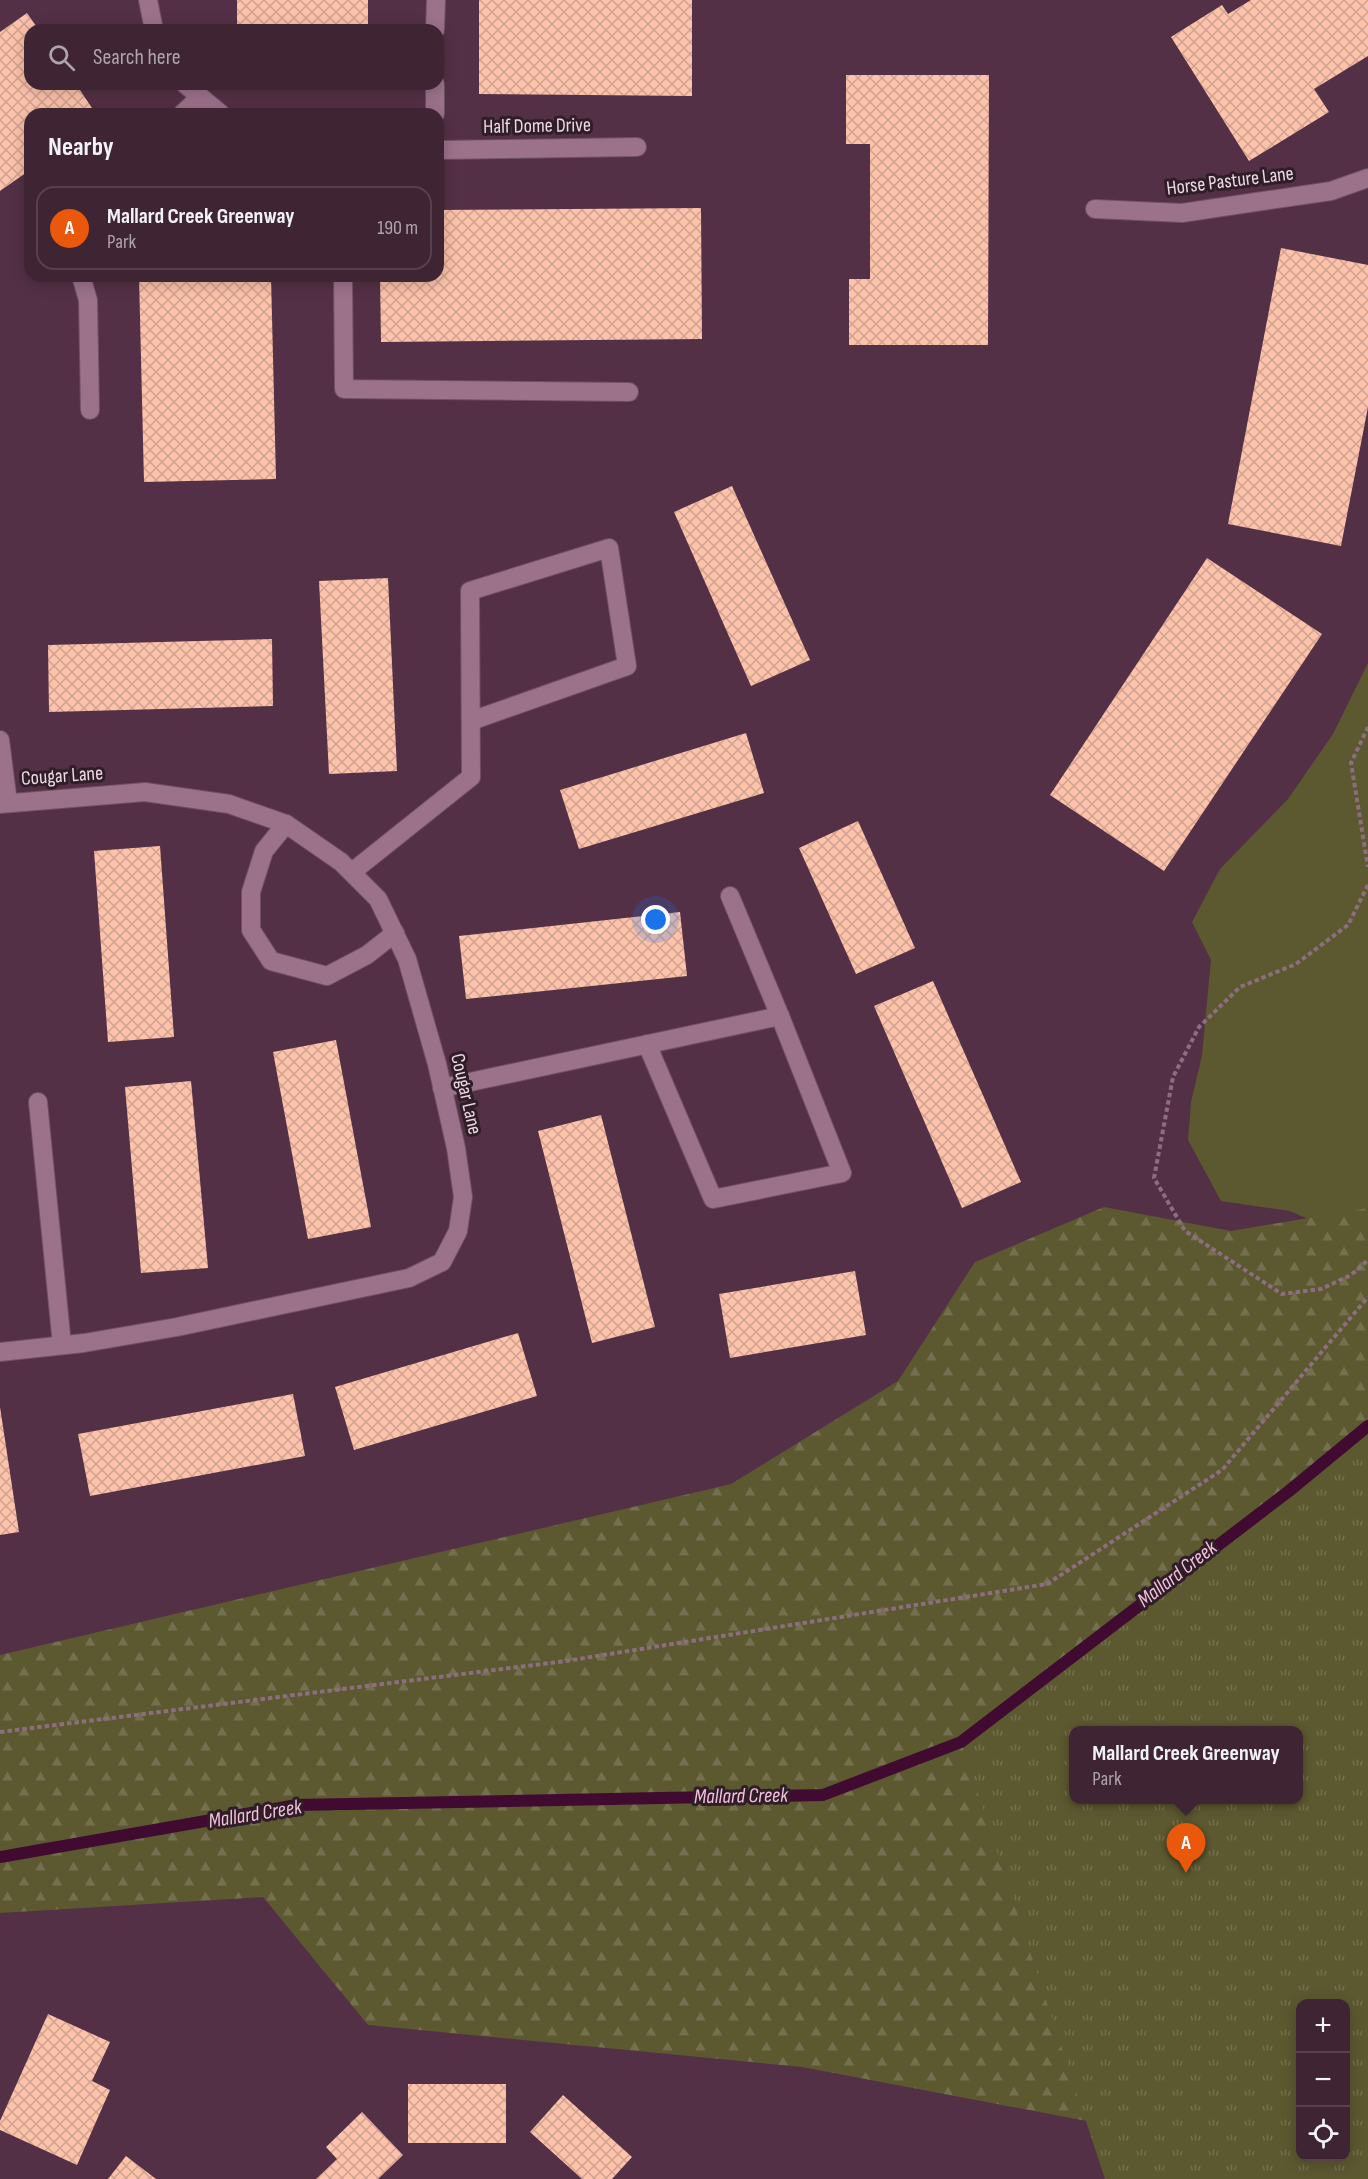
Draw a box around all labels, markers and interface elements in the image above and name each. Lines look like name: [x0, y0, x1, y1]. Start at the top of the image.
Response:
search box: [24, 24, 444, 90]
icon: search: [45, 41, 78, 74]
text: Search here: [93, 44, 180, 71]
street label: Half Dome Drive: [483, 113, 591, 139]
text: Nearby: [48, 132, 114, 163]
street label: Horse Pasture Lane: [1165, 161, 1295, 201]
text: Mallard Creek Greenway: [107, 203, 294, 230]
text: A: [65, 216, 74, 240]
text: 190 m: [377, 216, 418, 240]
text: Park: [107, 230, 136, 254]
street label: Cougar Lane: [20, 761, 104, 791]
your location: [641, 905, 670, 934]
street label: Cougar Lane: [445, 1051, 487, 1137]
water label: Mallard Creek: [1132, 1534, 1223, 1613]
popup: [1069, 1726, 1303, 1804]
text: Mallard Creek Greenway: [1092, 1740, 1280, 1767]
text: Park: [1092, 1767, 1122, 1791]
water label: Mallard Creek: [694, 1783, 789, 1809]
water label: Mallard Creek: [207, 1794, 305, 1834]
pin: A: [1166, 1824, 1206, 1873]
map controls: [1296, 1999, 1350, 2161]
button: +: [1296, 1999, 1350, 2053]
button: −: [1296, 2053, 1350, 2107]
button: locate: [1296, 2107, 1350, 2161]

